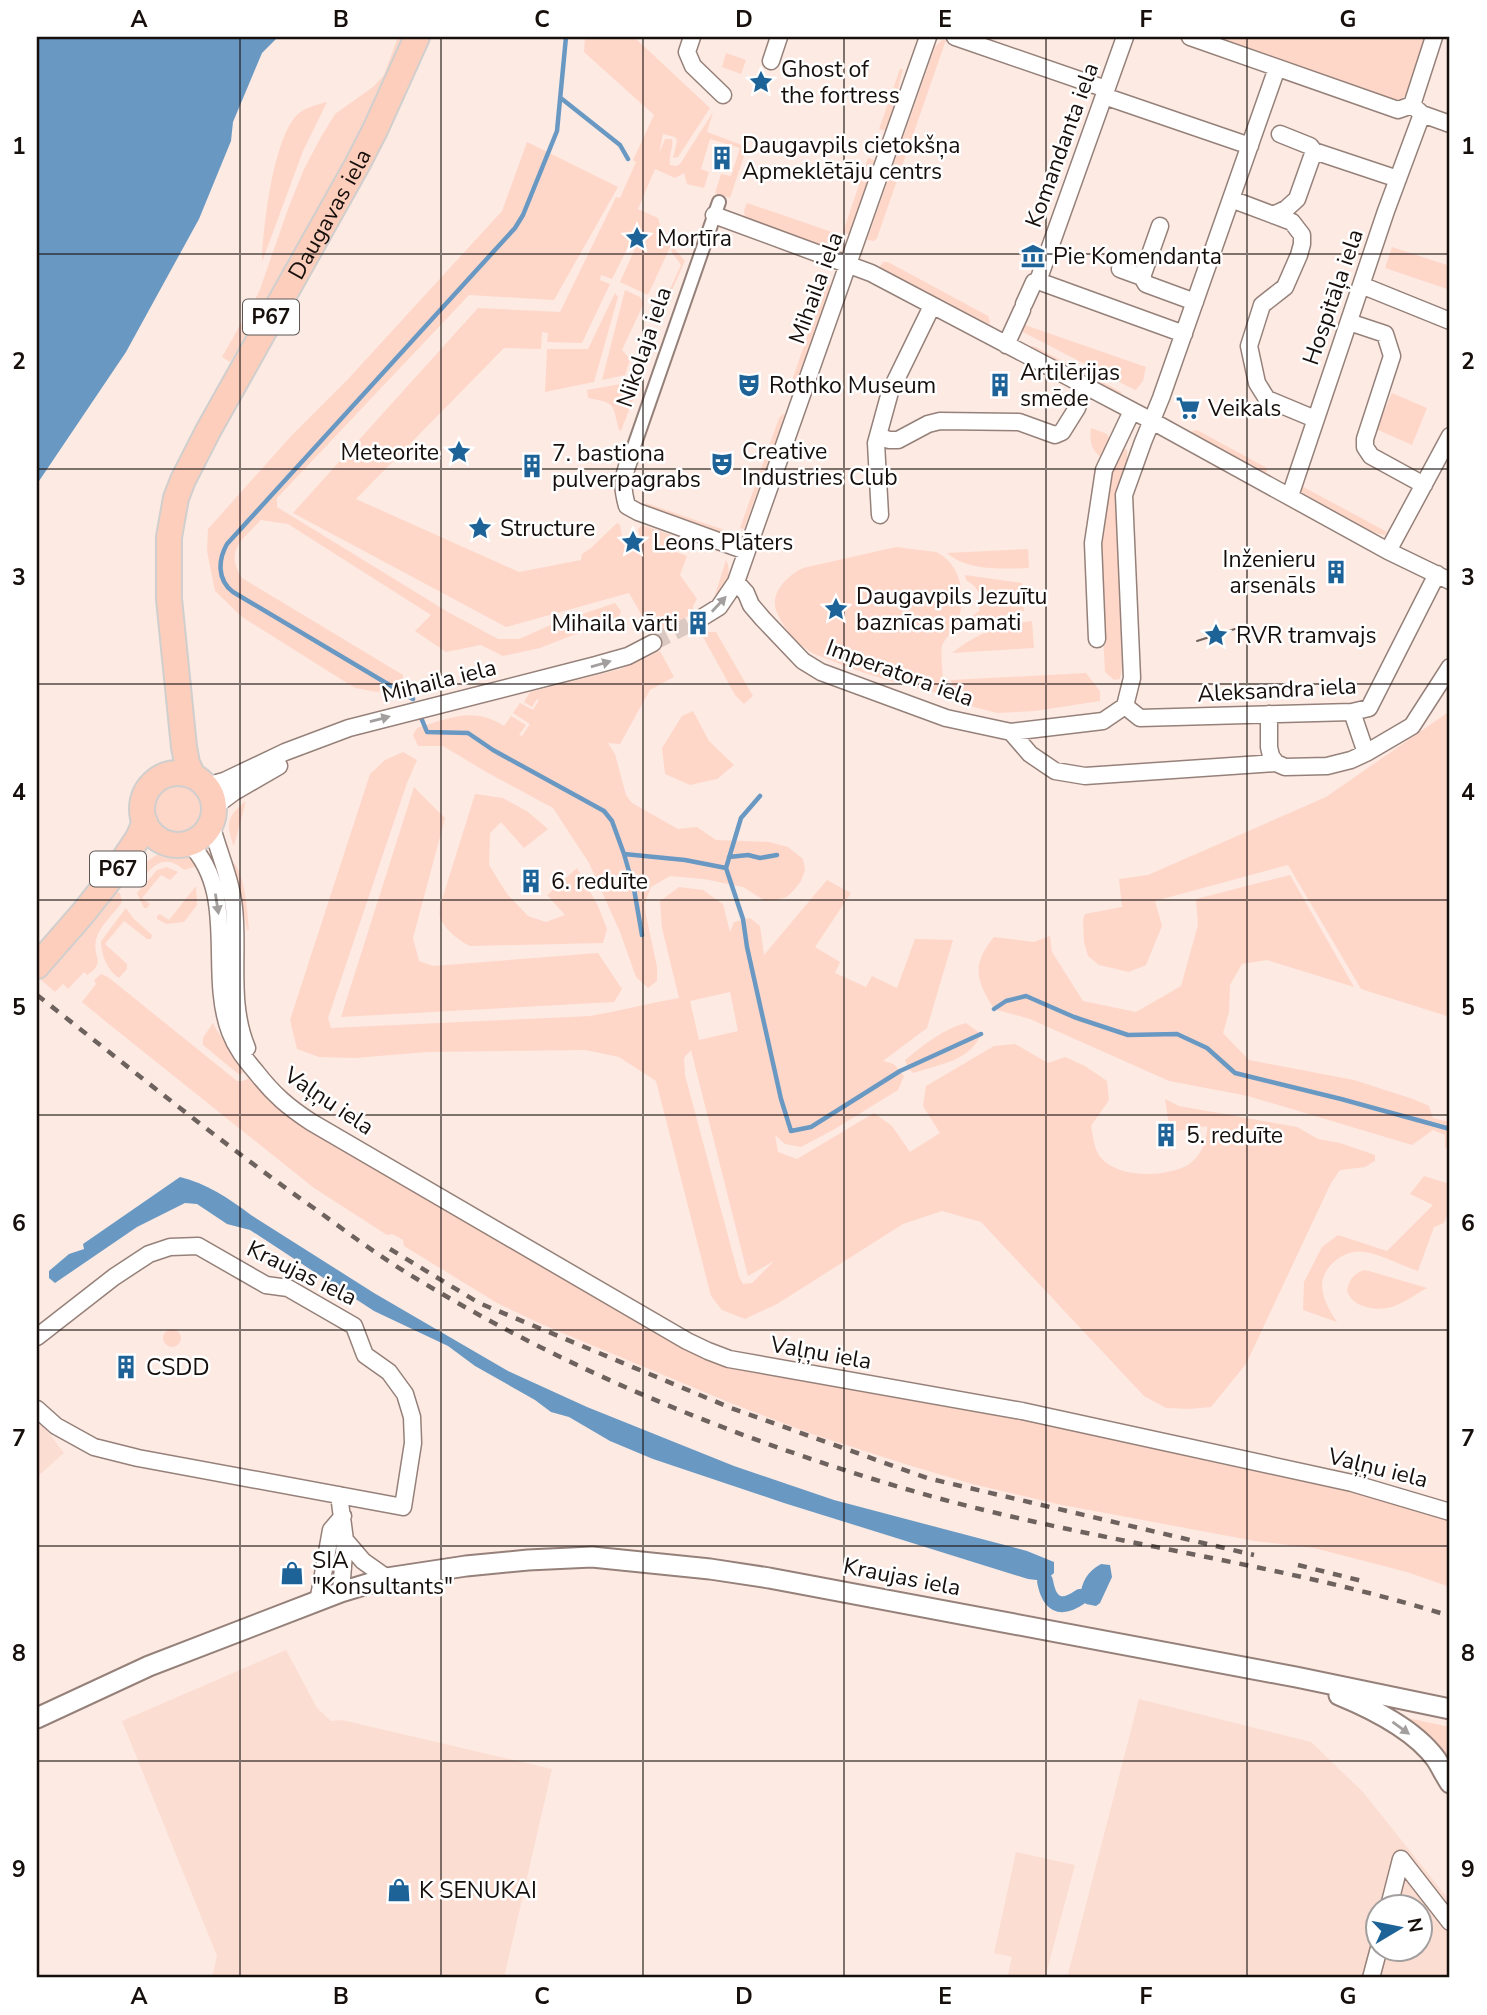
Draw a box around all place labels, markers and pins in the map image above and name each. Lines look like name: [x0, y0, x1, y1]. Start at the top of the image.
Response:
place label: Ghost of the fortress: [781, 54, 900, 111]
place icon: Ghost of the fortress: [747, 68, 775, 96]
place label: Daugavpils cietokšņa Apmeklētāju centrs: [742, 130, 961, 187]
building icon: Daugavpils cietokšņa Apmeklētāju centrs: [708, 144, 736, 172]
place label: Mortīra: [657, 223, 732, 254]
place icon: Mortīra: [623, 224, 651, 252]
place label: Pie Komendanta: [1053, 241, 1222, 272]
museum icon: Pie Komendanta: [1019, 242, 1047, 270]
place label: Artilērijas smēde: [1020, 357, 1120, 414]
place label: Rothko Museum: [769, 370, 936, 401]
theatre icon: Rothko Museum: [735, 371, 763, 399]
building icon: Artilērijas smēde: [986, 371, 1014, 399]
place label: Veikals: [1207, 393, 1281, 424]
supermarket icon: Veikals: [1174, 394, 1202, 422]
place label: Creative Industries Club: [742, 436, 898, 493]
place label: Meteorite: [340, 437, 439, 468]
place icon: Meteorite: [445, 438, 473, 466]
place label: 7. bastiona pulverpagrabs: [552, 438, 701, 495]
theatre icon: Creative Industries Club: [708, 450, 736, 478]
building icon: 7. bastiona pulverpagrabs: [518, 452, 546, 480]
place label: Structure: [500, 513, 595, 544]
place icon: Structure: [466, 514, 494, 542]
place label: Leons Plāters: [653, 527, 793, 558]
place icon: Leons Plāters: [619, 528, 647, 556]
place label: Inženieru arsenāls: [1223, 544, 1316, 601]
building icon: Inženieru arsenāls: [1322, 558, 1350, 586]
place label: Daugavpils Jezuītu baznīcas pamati: [856, 581, 1047, 638]
place icon: Daugavpils Jezuītu baznīcas pamati: [822, 595, 850, 623]
place label: Mihaila vārti: [551, 608, 678, 639]
building icon: Mihaila vārti: [684, 609, 712, 637]
place label: RVR tramvajs: [1236, 620, 1377, 651]
place icon: RVR tramvajs: [1202, 621, 1230, 649]
place label: 6. reduīte: [551, 866, 648, 897]
building icon: 6. reduīte: [517, 867, 545, 895]
place label: 5. reduīte: [1186, 1120, 1283, 1151]
building icon: 5. reduīte: [1152, 1121, 1180, 1149]
place label: CSDD: [146, 1352, 209, 1383]
building icon: CSDD: [112, 1353, 140, 1381]
place label: SIA "Konsultants": [312, 1545, 453, 1602]
shop icon: SIA "Konsultants": [278, 1559, 306, 1587]
place label: K SENUKAI: [419, 1875, 537, 1906]
shop icon: K SENUKAI: [385, 1876, 413, 1904]

